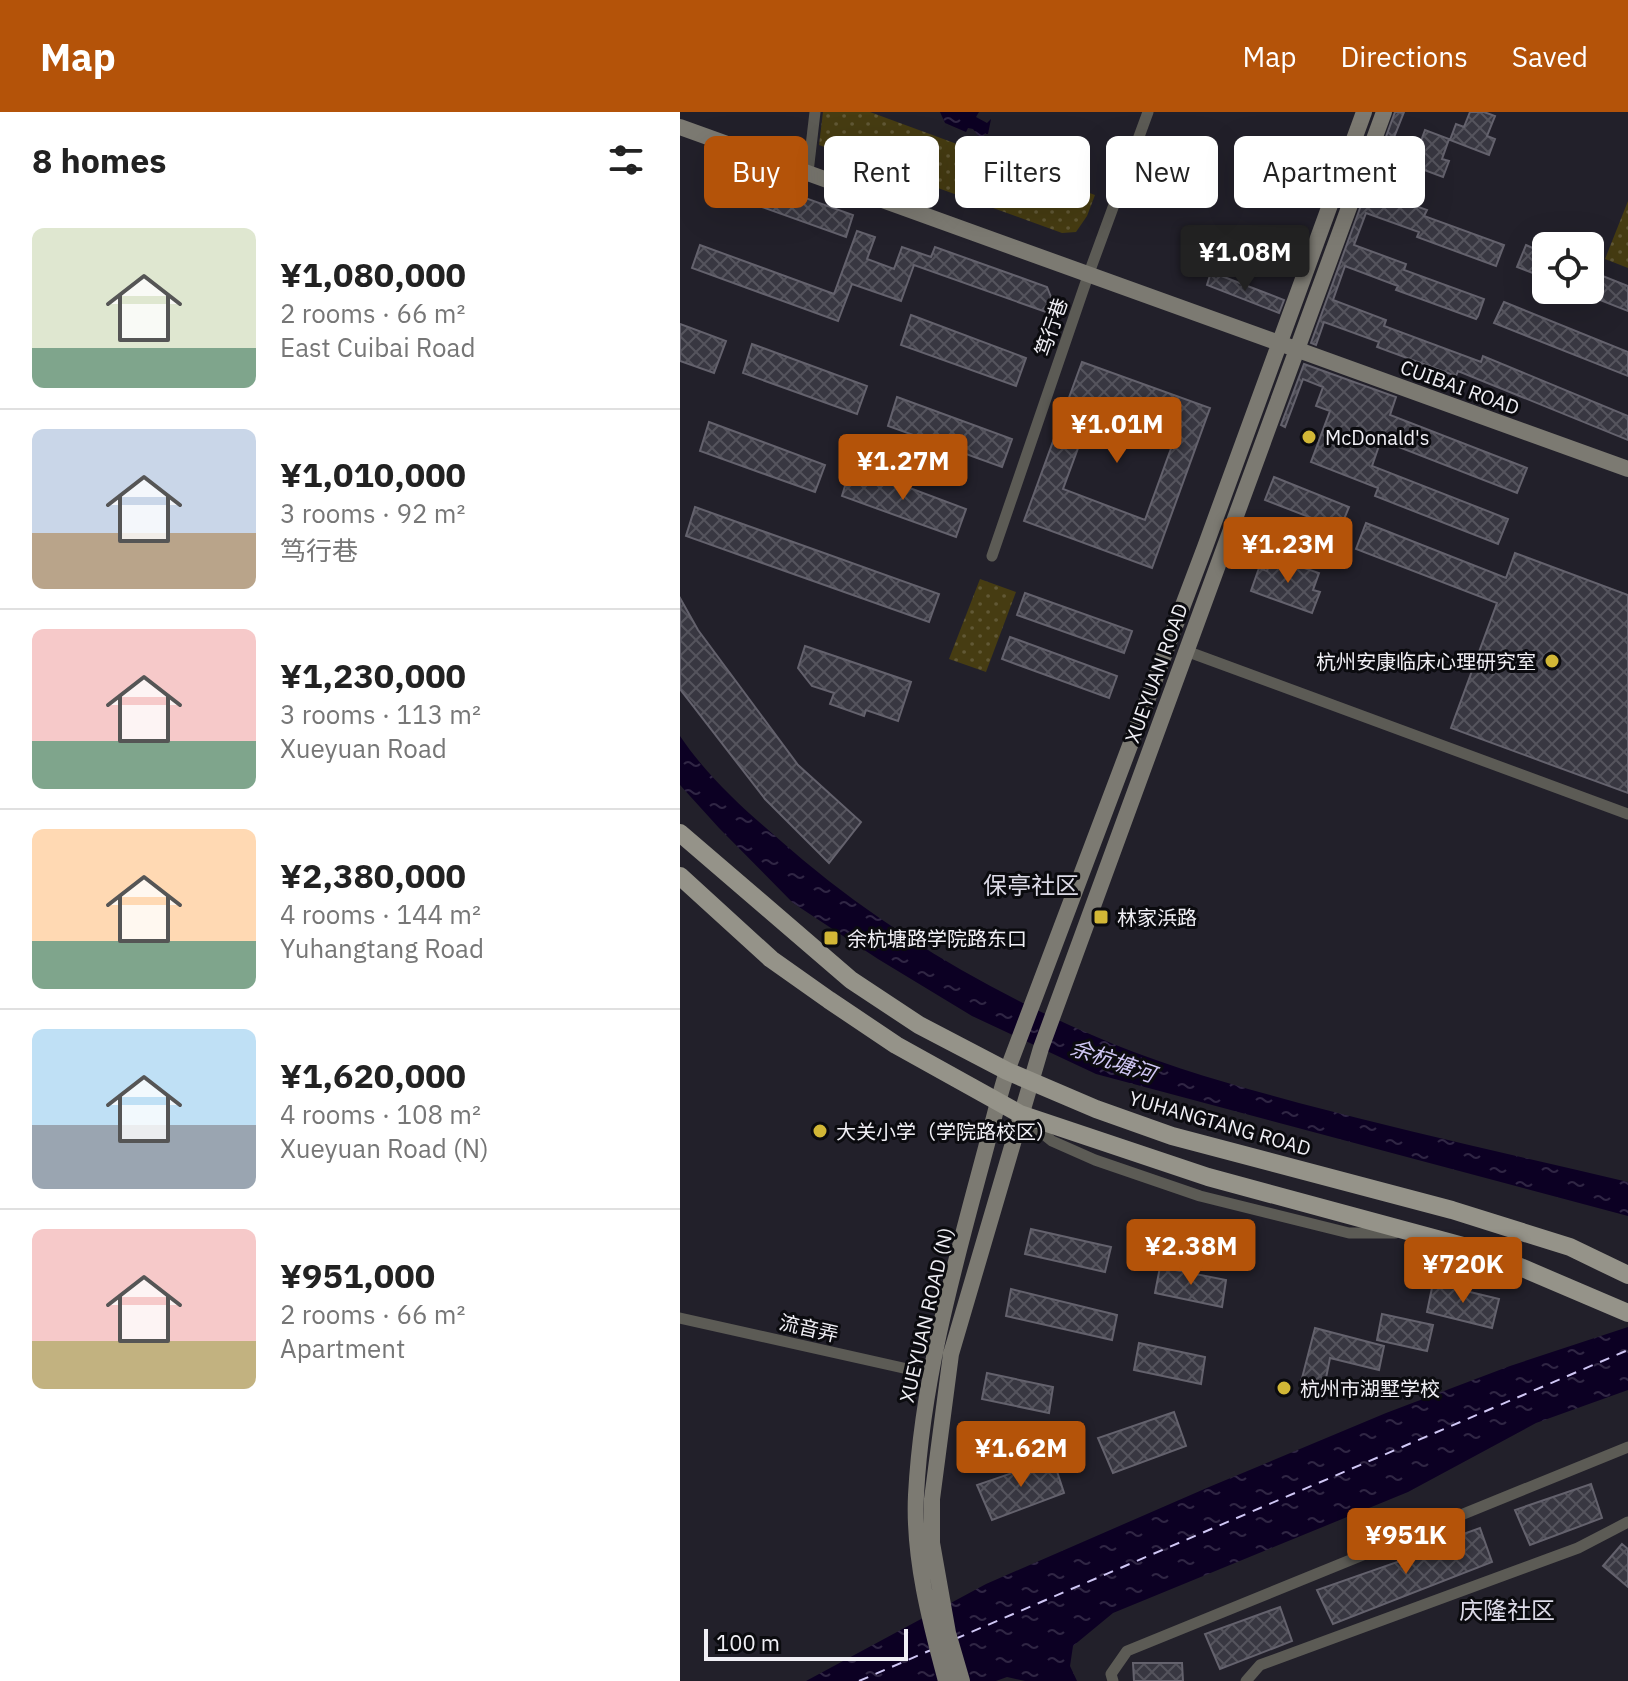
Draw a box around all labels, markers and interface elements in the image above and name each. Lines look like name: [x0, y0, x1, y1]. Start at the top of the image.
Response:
text: Map: [40, 32, 116, 81]
text: Map: [1242, 38, 1296, 75]
text: Directions: [1340, 38, 1468, 75]
text: Saved: [1512, 38, 1588, 75]
chip: Buy: [704, 136, 808, 208]
chip: Rent: [824, 136, 939, 208]
chip: Filters: [955, 136, 1090, 208]
chip: New: [1106, 136, 1218, 208]
chip: Apartment: [1234, 136, 1425, 208]
text: 8 homes: [32, 138, 167, 182]
icon: filters: [604, 138, 648, 182]
pin: ¥1.08M: [1180, 225, 1310, 293]
map controls: [1532, 232, 1604, 304]
button: locate: [1532, 232, 1604, 304]
text: ¥1.08M: [1198, 234, 1292, 268]
text: ¥1,080,000: [280, 252, 466, 296]
icon: home: [96, 260, 192, 356]
street label: 笃行巷: [1028, 294, 1074, 360]
text: 2 rooms · 66 m²: [280, 296, 465, 330]
text: East Cuibai Road: [280, 330, 476, 364]
street label: CUIBAI ROAD: [1397, 353, 1523, 421]
pin: ¥1.01M: [1052, 397, 1182, 465]
text: ¥1.01M: [1070, 406, 1164, 440]
place label: McDonald's: [1325, 424, 1430, 451]
marker: McDonald's: [1300, 428, 1318, 446]
pin: ¥1.27M: [838, 434, 968, 502]
text: ¥1.27M: [856, 443, 950, 477]
text: ¥1,010,000: [280, 452, 466, 496]
icon: home: [96, 461, 192, 557]
text: 3 rooms · 92 m²: [280, 496, 465, 530]
pin: ¥1.23M: [1223, 517, 1353, 585]
text: ¥1.23M: [1241, 526, 1335, 560]
text: 笃行巷: [280, 533, 358, 567]
street label: XUEYUAN ROAD: [1118, 599, 1194, 747]
place label: 杭州安康临床心理研究室: [1316, 648, 1536, 675]
marker: 杭州安康临床心理研究室: [1543, 652, 1561, 670]
text: ¥1,230,000: [280, 653, 466, 697]
icon: home: [96, 661, 192, 757]
text: 3 rooms · 113 m²: [280, 697, 481, 731]
text: Xueyuan Road: [280, 731, 447, 765]
text: ¥2,380,000: [280, 853, 466, 897]
icon: home: [96, 861, 192, 957]
district label: 保亭社区: [983, 869, 1079, 901]
text: 4 rooms · 144 m²: [280, 897, 481, 931]
place label: 林家浜路: [1117, 904, 1197, 931]
marker: 林家浜路: [1092, 908, 1110, 926]
place label: 余杭塘路学院路东口: [847, 925, 1027, 952]
marker: 余杭塘路学院路东口: [822, 929, 840, 947]
text: Yuhangtang Road: [280, 931, 484, 965]
water label: 余杭塘河: [1067, 1032, 1163, 1089]
text: ¥1,620,000: [280, 1053, 466, 1097]
icon: home: [96, 1061, 192, 1157]
street label: YUHANGTANG ROAD: [1126, 1084, 1314, 1162]
text: 4 rooms · 108 m²: [280, 1097, 481, 1131]
place label: 大关小学（学院路校区）: [836, 1118, 1056, 1145]
marker: 大关小学（学院路校区）: [811, 1122, 829, 1140]
text: Xueyuan Road (N): [280, 1131, 489, 1165]
pin: ¥2.38M: [1126, 1219, 1256, 1287]
street label: XUEYUAN ROAD (N): [893, 1225, 959, 1405]
text: ¥2.38M: [1144, 1228, 1238, 1262]
pin: ¥720K: [1407, 1237, 1519, 1305]
text: ¥720K: [1422, 1246, 1504, 1280]
text: ¥951,000: [280, 1253, 435, 1297]
icon: home: [96, 1261, 192, 1357]
text: 2 rooms · 66 m²: [280, 1297, 465, 1331]
street label: 流音弄: [777, 1308, 841, 1348]
text: Apartment: [280, 1331, 405, 1365]
place label: 杭州市湖墅学校: [1300, 1375, 1440, 1402]
marker: 杭州市湖墅学校: [1275, 1379, 1293, 1397]
pin: ¥1.62M: [956, 1421, 1086, 1489]
text: ¥1.62M: [974, 1430, 1068, 1464]
pin: ¥951K: [1350, 1508, 1462, 1576]
text: ¥951K: [1365, 1517, 1447, 1551]
district label: 庆隆社区: [1459, 1594, 1555, 1626]
scale bar: [704, 1625, 908, 1661]
text: 100 m: [716, 1628, 780, 1657]

